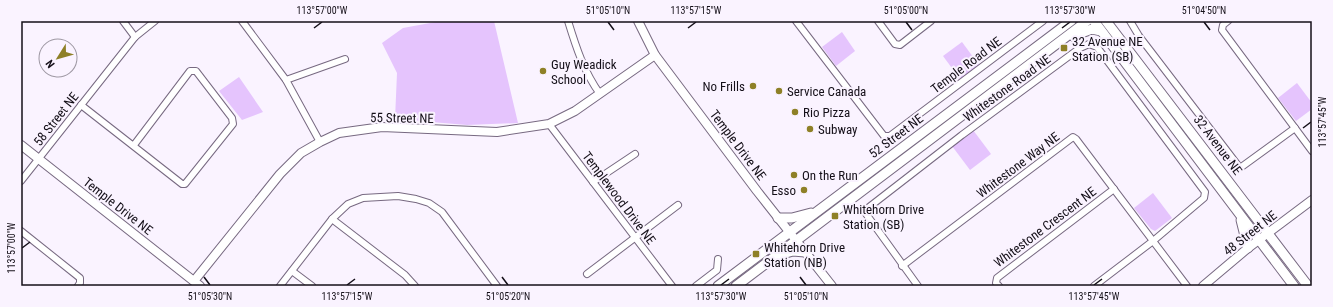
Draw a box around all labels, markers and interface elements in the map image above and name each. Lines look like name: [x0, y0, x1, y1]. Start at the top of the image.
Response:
text: 113°57'00"W: [297, 5, 348, 16]
text: 51°05'10"N: [586, 5, 630, 16]
text: 113°57'15"W: [671, 5, 722, 16]
text: 51°05'00"N: [884, 5, 928, 16]
text: 113°57'30"W: [1045, 5, 1096, 16]
text: 51°04'50"N: [1182, 5, 1226, 16]
street label: Temple Road NE: [928, 34, 1004, 96]
place label: 32 Avenue NE Station (SB): [1072, 34, 1143, 64]
north arrow: [38, 38, 78, 78]
marker: 32 Avenue NE Station (SB): [1059, 43, 1069, 53]
street label: Whitestone Road NE: [960, 51, 1054, 125]
text: N: [43, 57, 58, 70]
place label: Guy Weadick School: [551, 57, 617, 87]
marker: Guy Weadick School: [538, 66, 548, 76]
place label: No Frills: [703, 79, 745, 94]
marker: No Frills: [748, 81, 758, 91]
place label: Service Canada: [787, 84, 866, 99]
marker: Service Canada: [774, 86, 784, 96]
street label: 58 Street NE: [30, 89, 82, 149]
text: 113°57'45"W: [1317, 96, 1328, 147]
place label: Rio Pizza: [803, 105, 850, 120]
street label: Temple Drive NE: [707, 107, 769, 183]
marker: Rio Pizza: [790, 107, 800, 117]
street label: 55 Street NE: [370, 110, 434, 126]
street label: 52 Street NE: [866, 111, 926, 161]
street label: 32 Avenue NE: [1191, 112, 1245, 178]
place label: Subway: [818, 122, 858, 137]
marker: Subway: [805, 124, 815, 134]
street label: Whitestone Way NE: [974, 129, 1062, 201]
street label: Templewood Drive NE: [579, 149, 659, 247]
place label: On the Run: [802, 168, 858, 183]
marker: On the Run: [789, 170, 799, 180]
street label: Temple Drive NE: [80, 174, 156, 238]
place label: Esso: [771, 183, 796, 198]
street label: Whitestone Crescent NE: [991, 184, 1099, 270]
marker: Esso: [799, 185, 809, 195]
place label: Whitehorn Drive Station (SB): [843, 202, 924, 232]
street label: 48 Street NE: [1220, 207, 1280, 259]
marker: Whitehorn Drive Station (SB): [830, 211, 840, 221]
text: 113°57'00"W: [6, 222, 17, 273]
place label: Whitehorn Drive Station (NB): [764, 240, 845, 270]
marker: Whitehorn Drive Station (NB): [751, 249, 761, 259]
text: 51°05'30"N: [188, 291, 232, 302]
text: 113°57'15"W: [322, 291, 373, 302]
text: 51°05'20"N: [486, 291, 530, 302]
text: 113°57'30"W: [696, 291, 747, 302]
text: 51°05'10"N: [784, 291, 828, 302]
text: 113°57'45"W: [1069, 291, 1120, 302]

